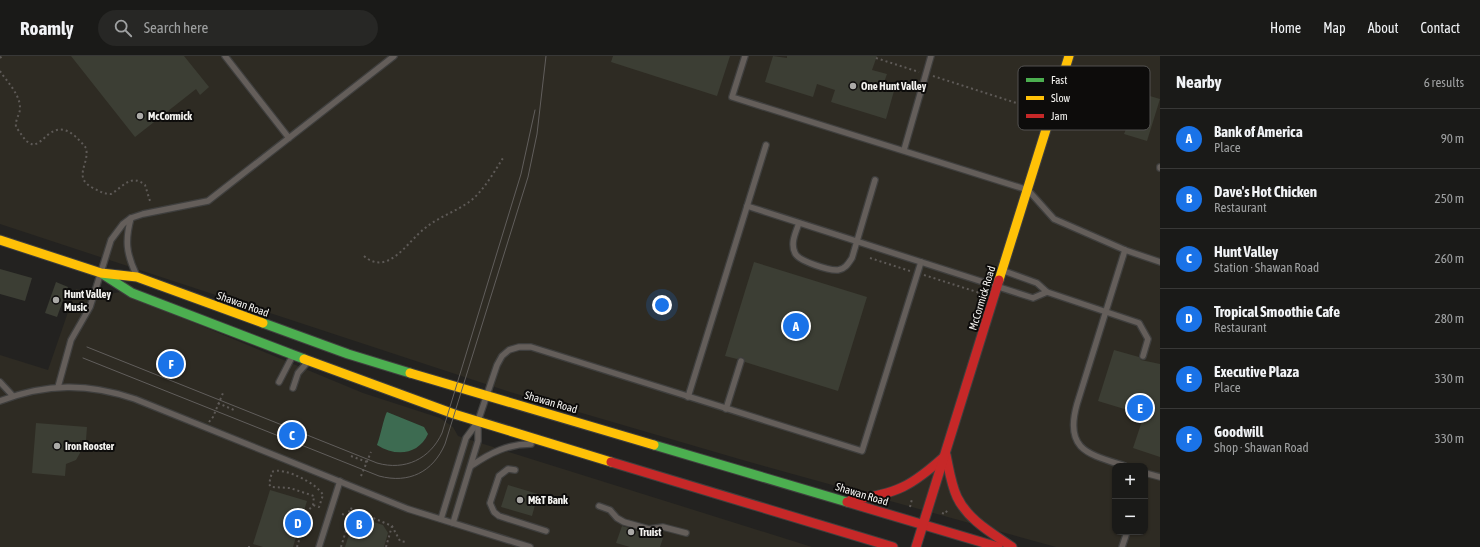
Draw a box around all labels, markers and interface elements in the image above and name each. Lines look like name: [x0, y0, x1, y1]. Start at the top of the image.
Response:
search box: [98, 10, 378, 46]
text: Roamly: [20, 17, 74, 39]
icon: search: [112, 17, 134, 39]
text: Search here: [144, 19, 208, 36]
text: Home: [1270, 20, 1301, 36]
text: Map: [1323, 20, 1346, 36]
text: About: [1368, 20, 1399, 36]
text: Contact: [1421, 20, 1460, 36]
legend: [1018, 66, 1150, 130]
text: Nearby: [1176, 72, 1222, 92]
text: Fast: [1051, 74, 1067, 86]
text: 6 results: [1424, 75, 1464, 90]
place label: One Hunt Valley: [861, 80, 927, 92]
marker: One Hunt Valley: [848, 81, 858, 91]
text: Slow: [1051, 92, 1070, 104]
place label: McCormick: [148, 110, 192, 122]
text: Jam: [1051, 110, 1068, 122]
marker: McCormick: [135, 111, 145, 121]
text: Bank of America: [1214, 123, 1303, 140]
text: A: [1186, 131, 1192, 146]
text: 90 m: [1441, 131, 1464, 146]
text: Place: [1214, 140, 1241, 155]
text: Dave's Hot Chicken: [1214, 183, 1317, 200]
text: B: [1186, 191, 1192, 206]
text: 250 m: [1435, 191, 1464, 206]
text: Restaurant: [1214, 200, 1267, 215]
text: Hunt Valley: [1214, 243, 1278, 260]
text: C: [1186, 251, 1192, 266]
text: 260 m: [1435, 251, 1464, 266]
text: Station · Shawan Road: [1214, 260, 1319, 275]
street label: McCormick Road: [967, 264, 997, 332]
place label: Hunt Valley Music: [64, 288, 111, 313]
street label: Shawan Road: [215, 289, 271, 319]
marker: Hunt Valley Music: [51, 295, 61, 305]
your location: [652, 295, 672, 315]
text: Tropical Smoothie Cafe: [1214, 303, 1340, 320]
pin: A: [783, 311, 809, 341]
text: D: [1185, 311, 1193, 326]
text: 280 m: [1435, 311, 1464, 326]
text: Restaurant: [1214, 320, 1267, 335]
pin: F: [158, 349, 184, 379]
text: Executive Plaza: [1214, 363, 1299, 380]
text: E: [1186, 371, 1192, 386]
text: 330 m: [1435, 371, 1464, 386]
text: Place: [1214, 380, 1241, 395]
street label: Shawan Road: [523, 389, 579, 415]
pin: E: [1127, 393, 1153, 423]
pin: C: [279, 420, 305, 450]
text: Goodwill: [1214, 423, 1264, 440]
text: F: [1186, 431, 1192, 446]
text: 330 m: [1435, 431, 1464, 446]
place label: Iron Rooster: [65, 440, 115, 452]
text: Shop · Shawan Road: [1214, 440, 1309, 455]
marker: Iron Rooster: [52, 441, 62, 451]
map controls: [1112, 463, 1148, 535]
button: +: [1112, 463, 1148, 499]
street label: Shawan Road: [834, 480, 890, 508]
place label: M&T Bank: [528, 494, 568, 506]
marker: M&T Bank: [515, 495, 525, 505]
button: −: [1112, 499, 1148, 535]
pin: D: [285, 508, 311, 538]
pin: B: [346, 509, 372, 539]
place label: Truist: [639, 526, 662, 538]
marker: Truist: [626, 527, 636, 537]

